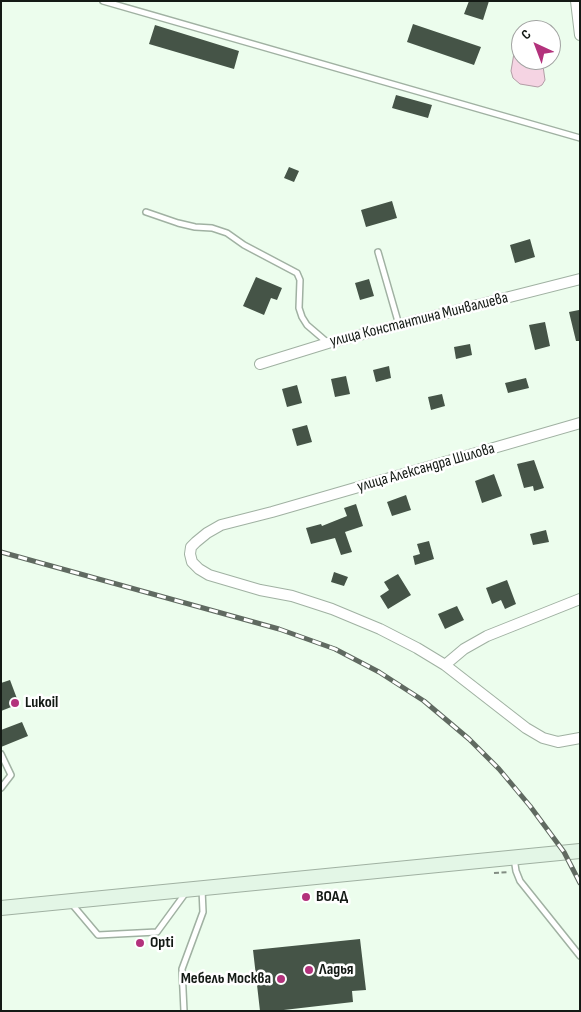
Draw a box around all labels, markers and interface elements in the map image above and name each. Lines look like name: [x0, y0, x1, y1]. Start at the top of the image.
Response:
north arrow: [511, 20, 561, 70]
text: С: [518, 26, 535, 43]
street label: улица Константина Минвалиева: [328, 289, 510, 351]
street label: улица Александра Шилова: [355, 439, 497, 497]
place label: Lukoil: [25, 693, 58, 713]
marker: Lukoil: [9, 697, 21, 709]
place label: ВОАД: [316, 887, 348, 907]
marker: ВОАД: [300, 891, 312, 903]
place label: Opti: [150, 933, 174, 953]
marker: Opti: [134, 937, 146, 949]
place label: Ладья: [319, 960, 354, 980]
marker: Ладья: [303, 964, 315, 976]
place label: Мебель Москва: [181, 969, 271, 989]
marker: Мебель Москва: [275, 973, 287, 985]

